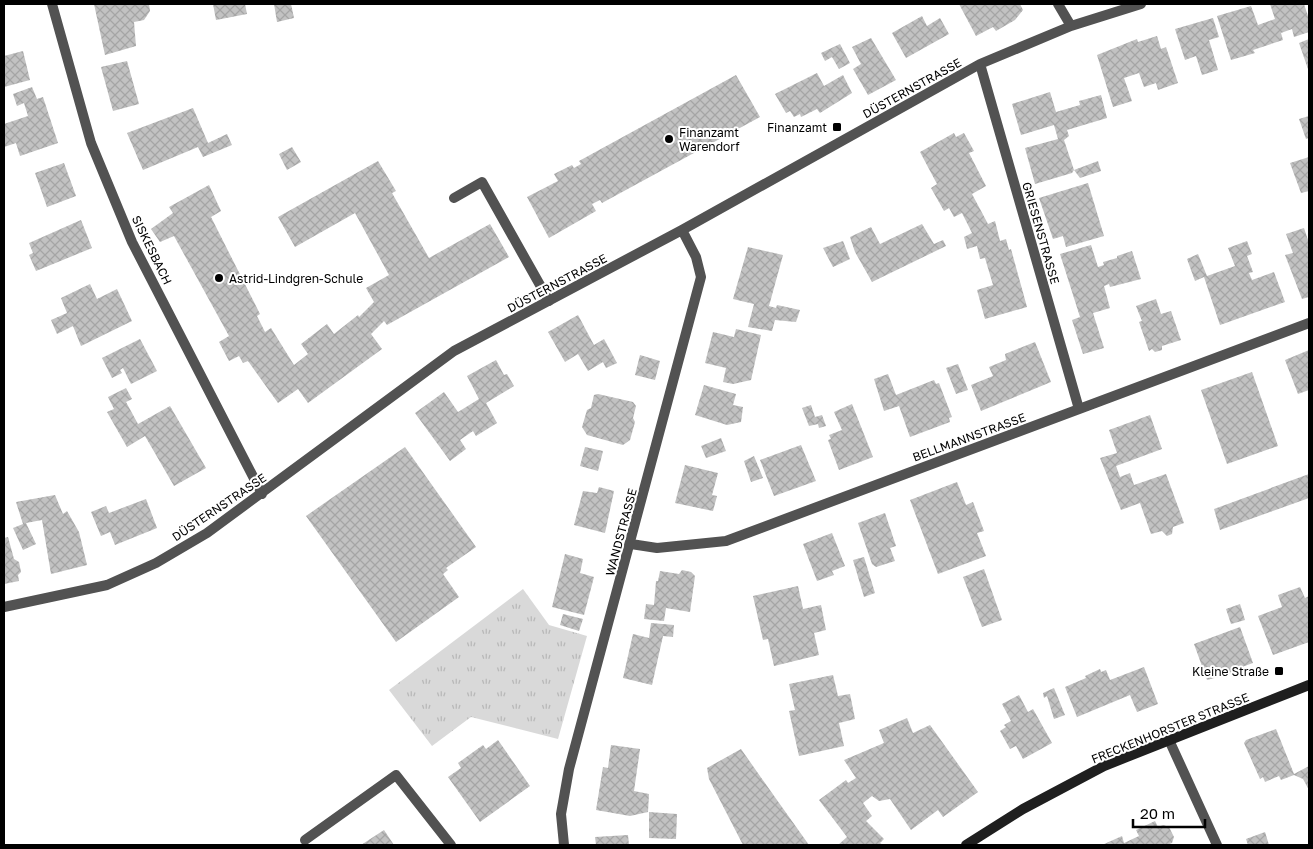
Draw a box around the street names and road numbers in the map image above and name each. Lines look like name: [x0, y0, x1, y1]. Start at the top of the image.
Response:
street label: DÜSTERNSTRASSE: [860, 55, 964, 121]
street label: GRIESENSTRASSE: [1019, 180, 1063, 286]
street label: SISKESBACH: [129, 213, 175, 287]
street label: DÜSTERNSTRASSE: [505, 250, 609, 316]
street label: BELLMANNSTRASSE: [910, 410, 1028, 464]
street label: DÜSTERNSTRASSE: [169, 470, 269, 544]
street label: WANDSTRASSE: [602, 487, 640, 577]
street label: FRECKENHORSTER STRASSE: [1089, 689, 1251, 767]

